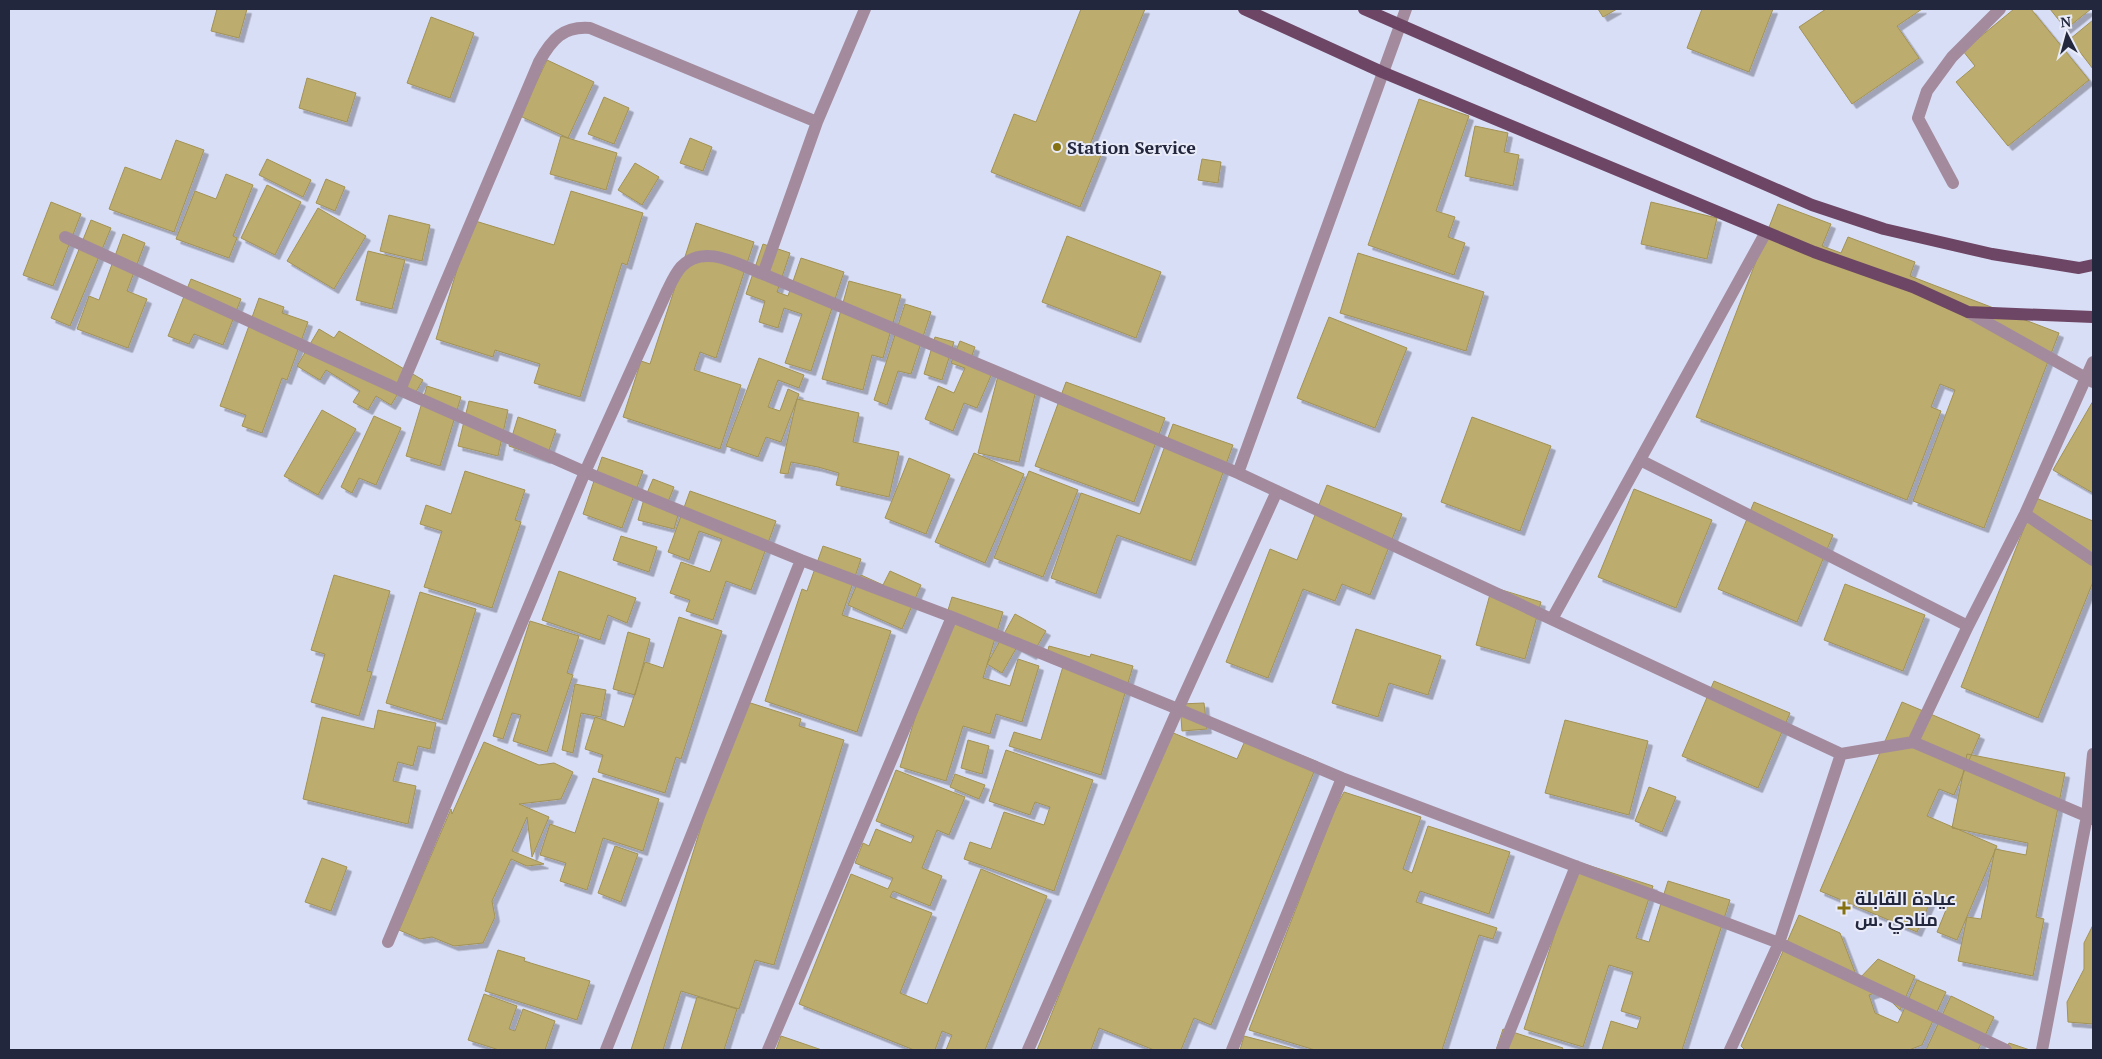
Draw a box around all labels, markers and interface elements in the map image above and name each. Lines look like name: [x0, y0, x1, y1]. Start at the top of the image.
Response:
north arrow: [2042, 10, 2092, 60]
text: N: [2059, 12, 2072, 32]
place label: Station Service: [1067, 135, 1196, 159]
marker: Station Service: [1051, 141, 1063, 153]
place label: عيادة القابلة منادي .س: [1855, 886, 1957, 934]
marker: عيادة القابلة منادي .س: [1837, 901, 1851, 915]

